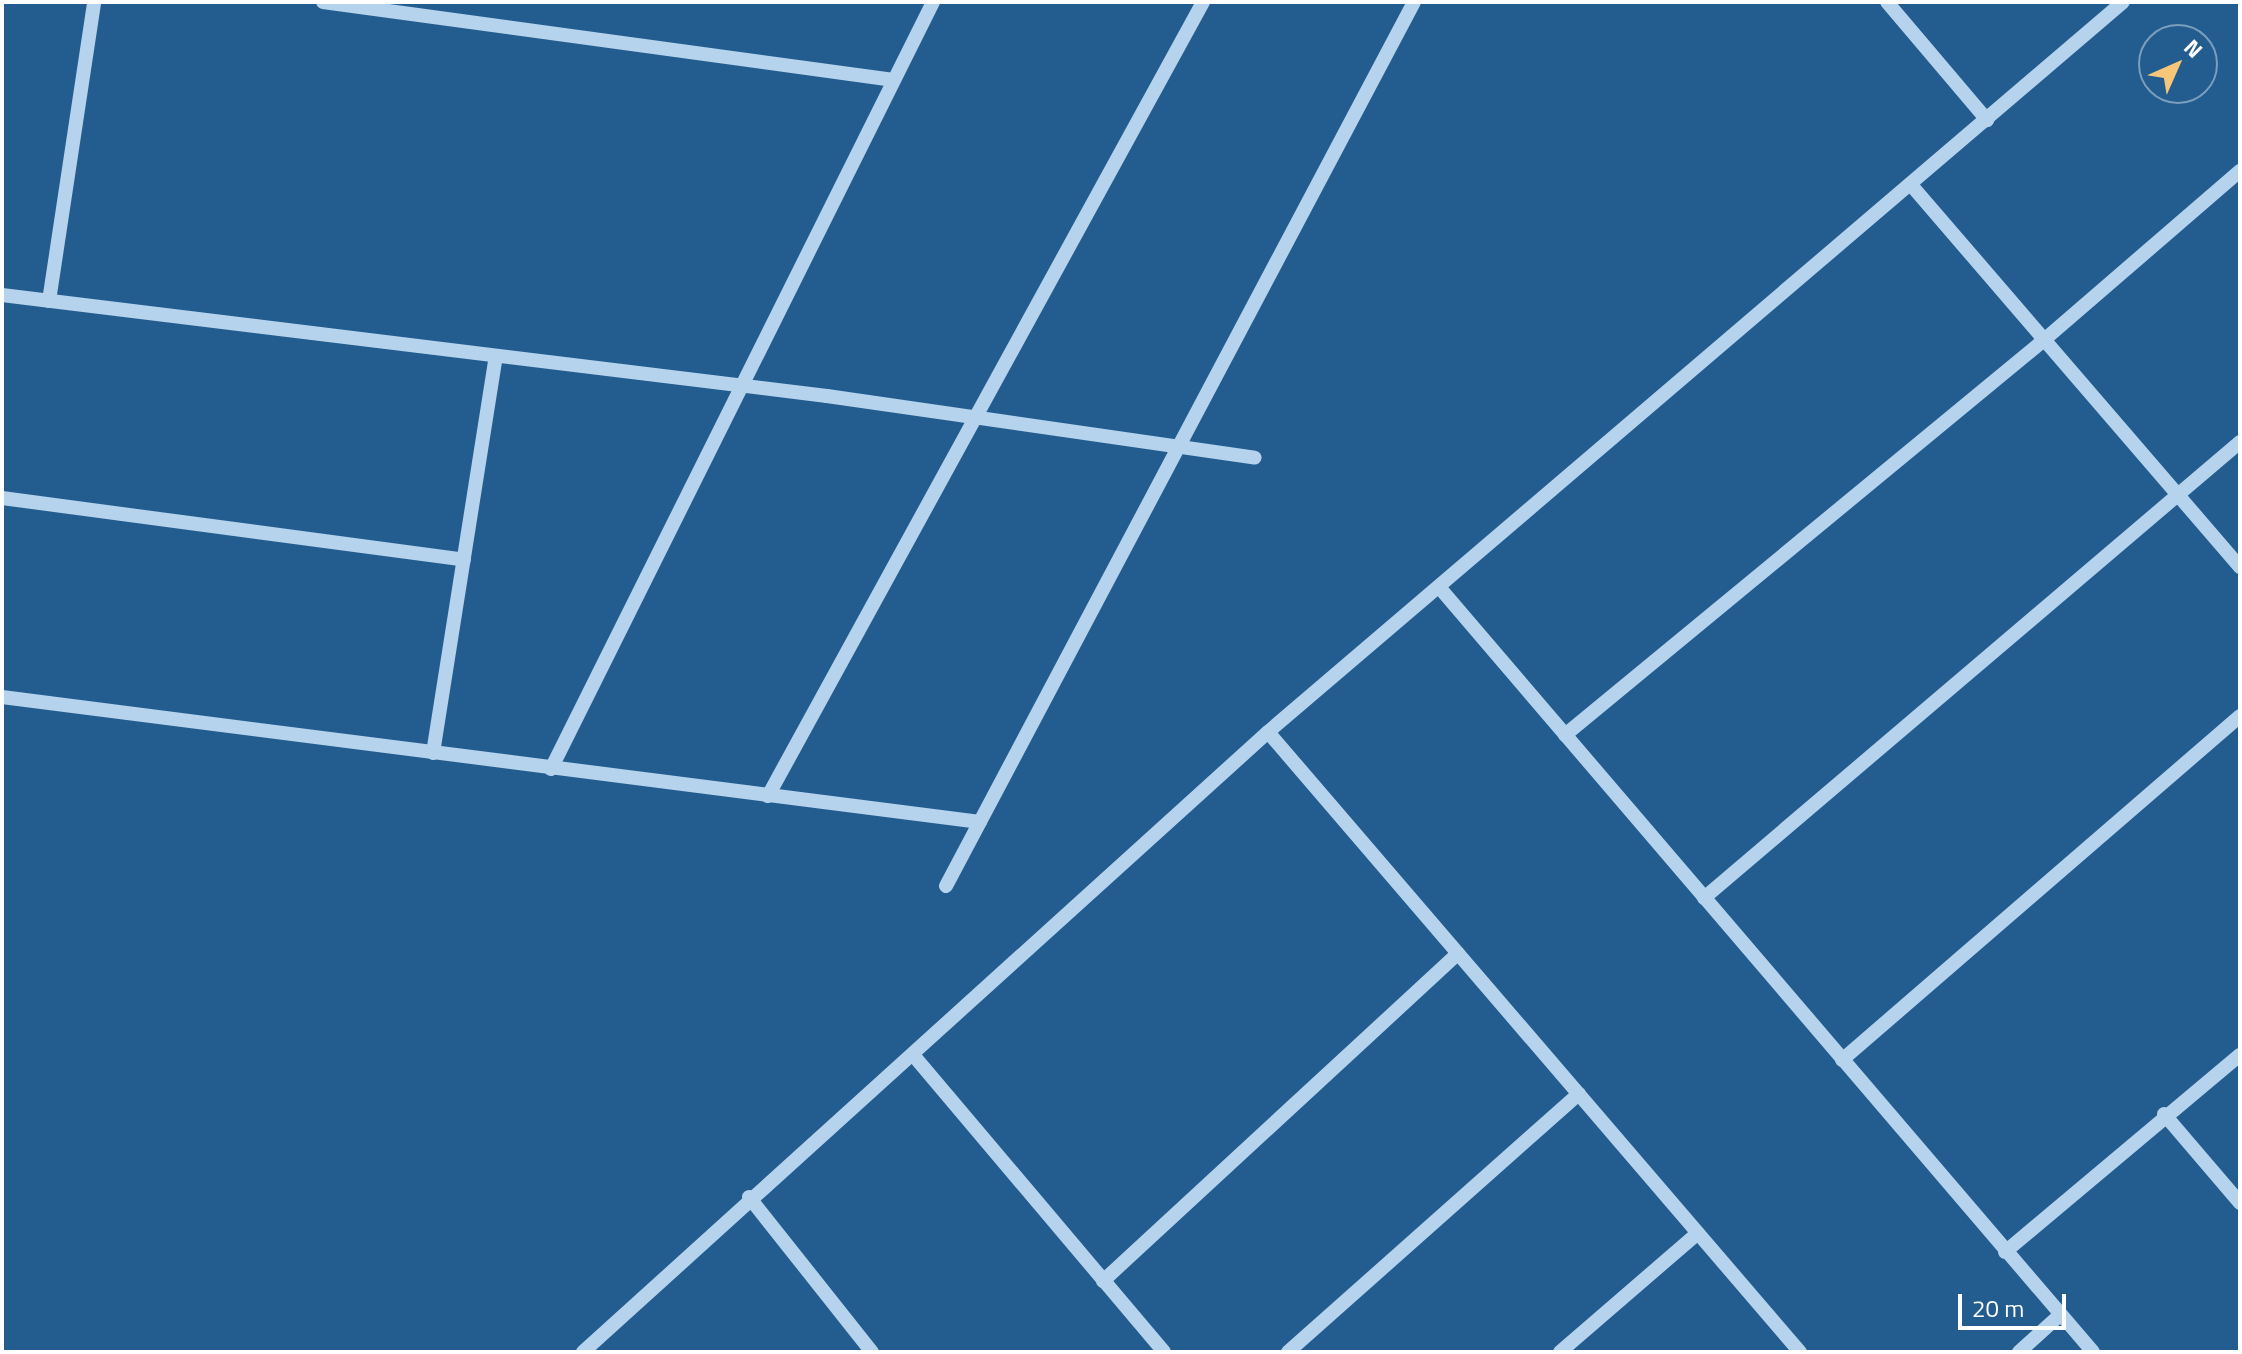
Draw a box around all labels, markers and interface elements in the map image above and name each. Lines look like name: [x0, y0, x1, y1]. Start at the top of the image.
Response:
north arrow: [2138, 24, 2218, 104]
text: N: [2176, 31, 2211, 66]
scale bar: [1962, 1278, 2070, 1328]
text: 20 m: [1972, 1290, 2024, 1326]

